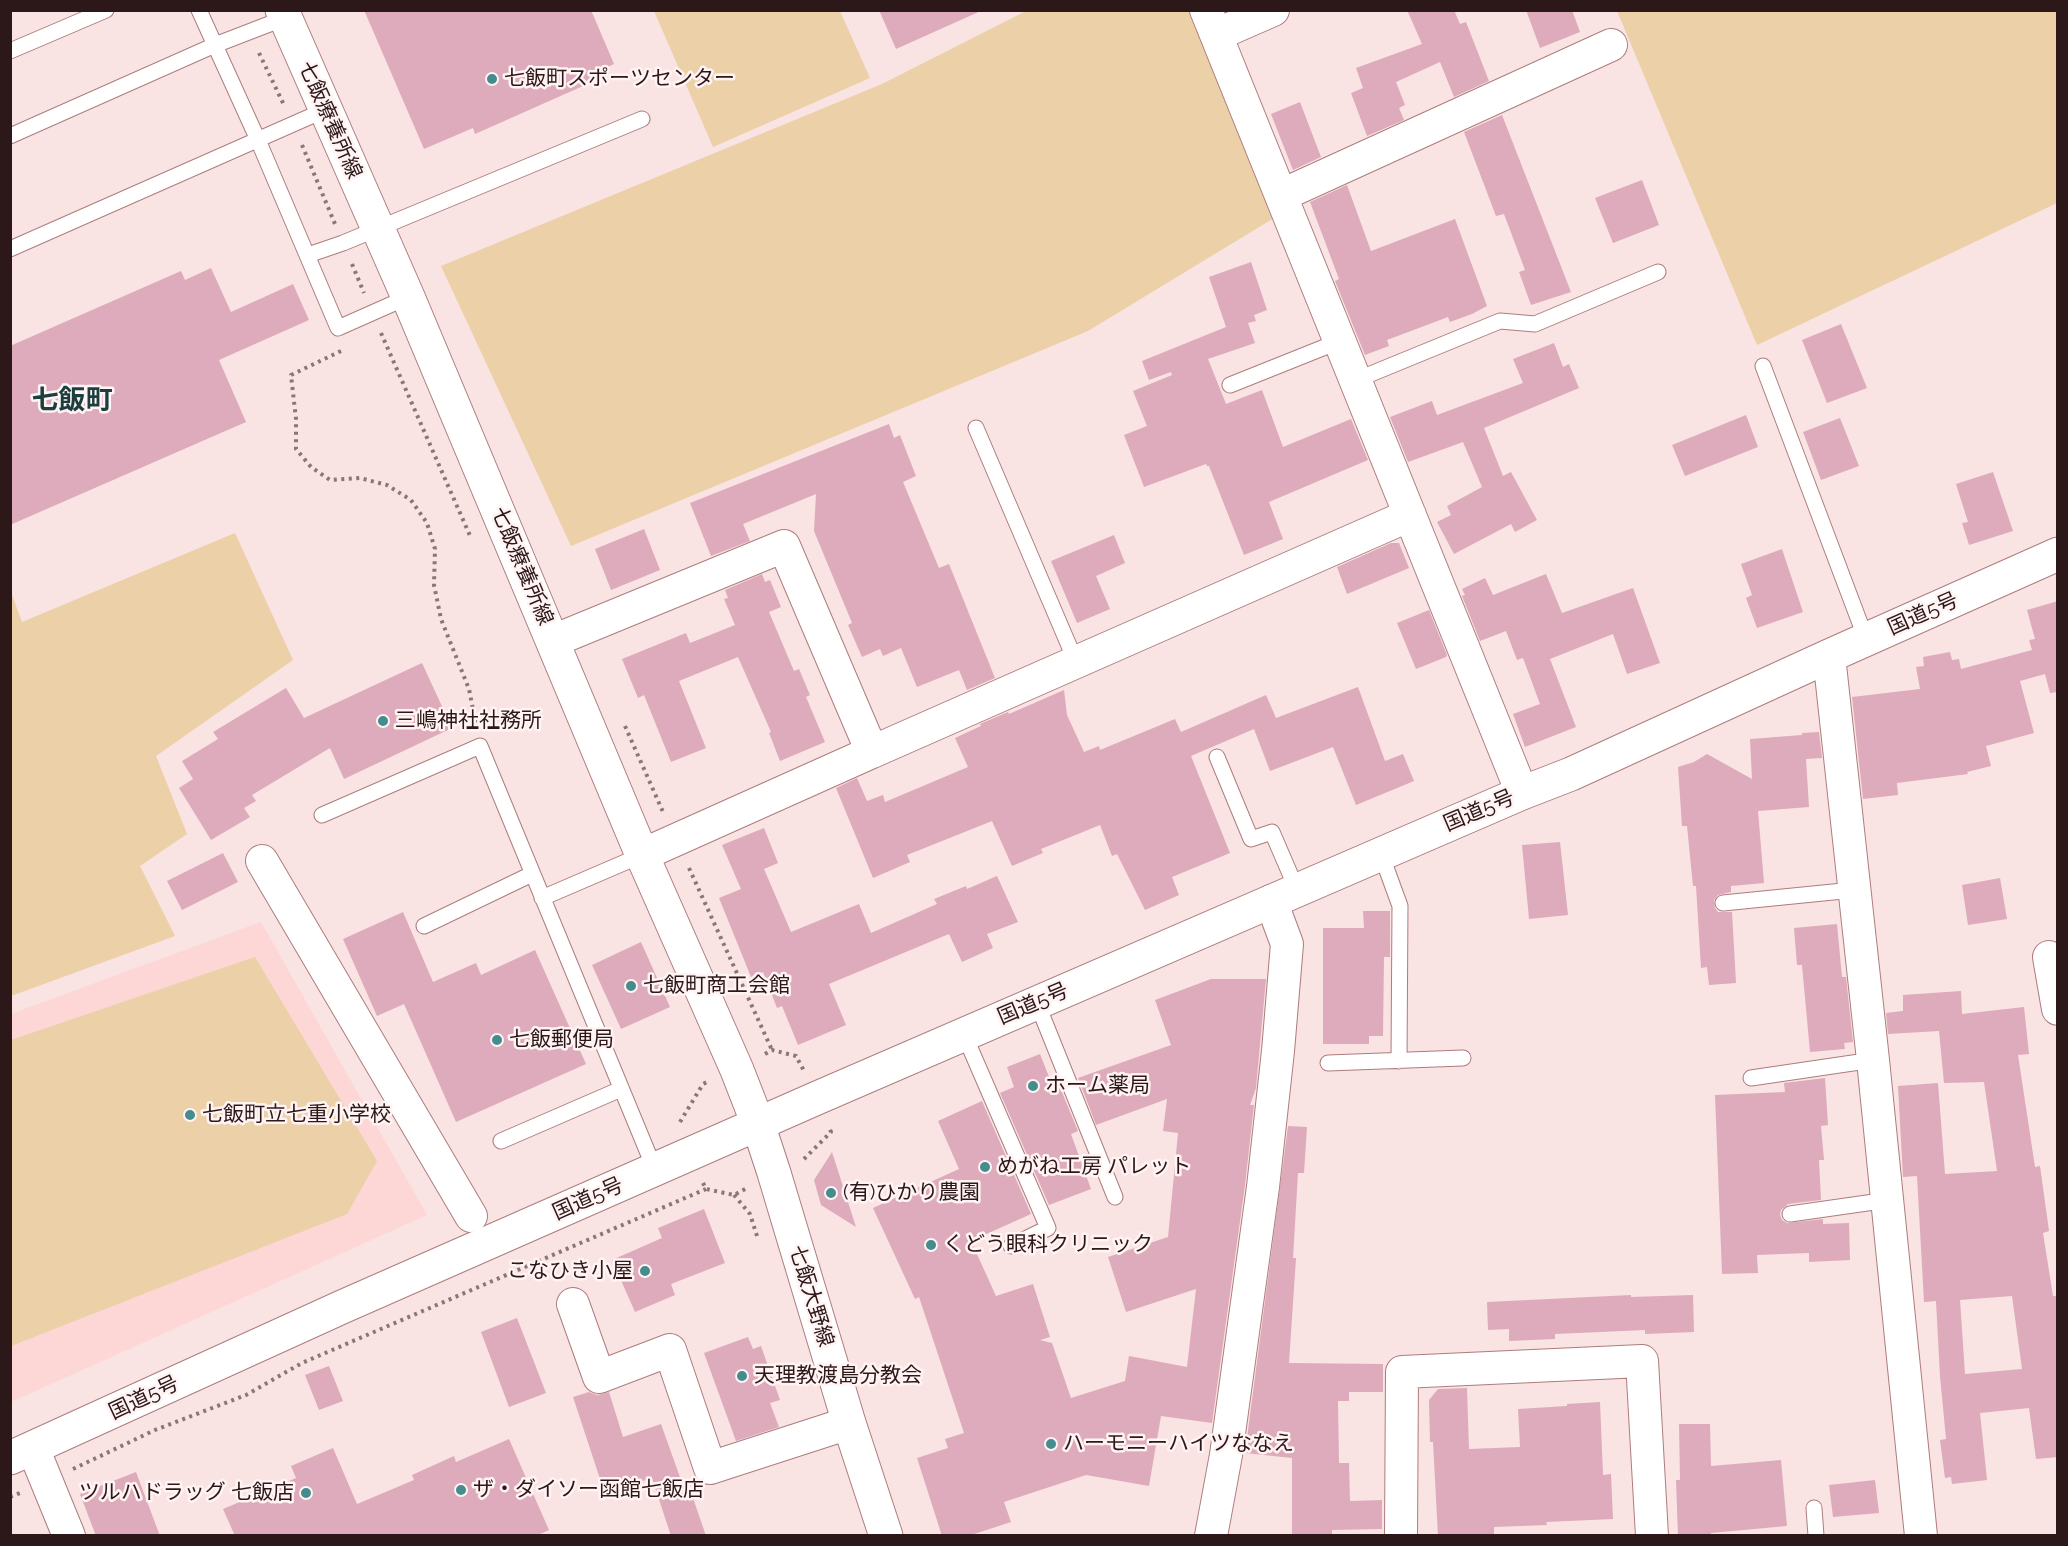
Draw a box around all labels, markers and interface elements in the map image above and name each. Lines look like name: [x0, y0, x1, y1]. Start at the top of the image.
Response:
street label: 七飯療養所線: [293, 57, 367, 183]
place label: 七飯町スポーツセンター: [504, 66, 735, 92]
marker: 七飯町スポーツセンター: [485, 72, 499, 86]
district label: 七飯町: [32, 385, 112, 417]
street label: 七飯療養所線: [486, 503, 558, 629]
street label: 国道5号: [1884, 587, 1962, 641]
place label: 三嶋神社社務所: [395, 708, 542, 734]
marker: 三嶋神社社務所: [376, 714, 390, 728]
street label: 国道5号: [1440, 785, 1518, 837]
place label: 七飯町商工会館: [643, 973, 790, 999]
street label: 国道5号: [994, 978, 1072, 1030]
marker: 七飯町商工会館: [624, 979, 638, 993]
place label: 七飯郵便局: [509, 1027, 614, 1053]
marker: 七飯郵便局: [490, 1033, 504, 1047]
place label: ホーム薬局: [1045, 1073, 1150, 1099]
marker: ホーム薬局: [1026, 1079, 1040, 1093]
place label: 七飯町立七重小学校: [202, 1102, 391, 1128]
marker: 七飯町立七重小学校: [183, 1108, 197, 1122]
place label: めがね工房 パレット: [997, 1154, 1191, 1180]
marker: めがね工房 パレット: [978, 1160, 992, 1174]
street label: 国道5号: [549, 1172, 627, 1226]
place label: (有)ひかり農園: [843, 1180, 980, 1206]
marker: (有)ひかり農園: [824, 1186, 838, 1200]
place label: くどう眼科クリニック: [943, 1232, 1153, 1258]
marker: くどう眼科クリニック: [924, 1238, 938, 1252]
street label: 七飯大野線: [784, 1242, 838, 1350]
place label: こなひき小屋: [507, 1258, 633, 1284]
marker: こなひき小屋: [638, 1264, 652, 1278]
place label: 天理教渡島分教会: [754, 1363, 922, 1389]
marker: 天理教渡島分教会: [735, 1369, 749, 1383]
street label: 国道5号: [105, 1371, 183, 1425]
place label: ハーモニーハイツななえ: [1063, 1431, 1294, 1457]
marker: ハーモニーハイツななえ: [1044, 1437, 1058, 1451]
place label: ザ・ダイソー函館七飯店: [473, 1477, 704, 1503]
place label: ツルハドラッグ 七飯店: [79, 1480, 294, 1506]
marker: ザ・ダイソー函館七飯店: [454, 1483, 468, 1497]
marker: ツルハドラッグ 七飯店: [299, 1486, 313, 1500]

